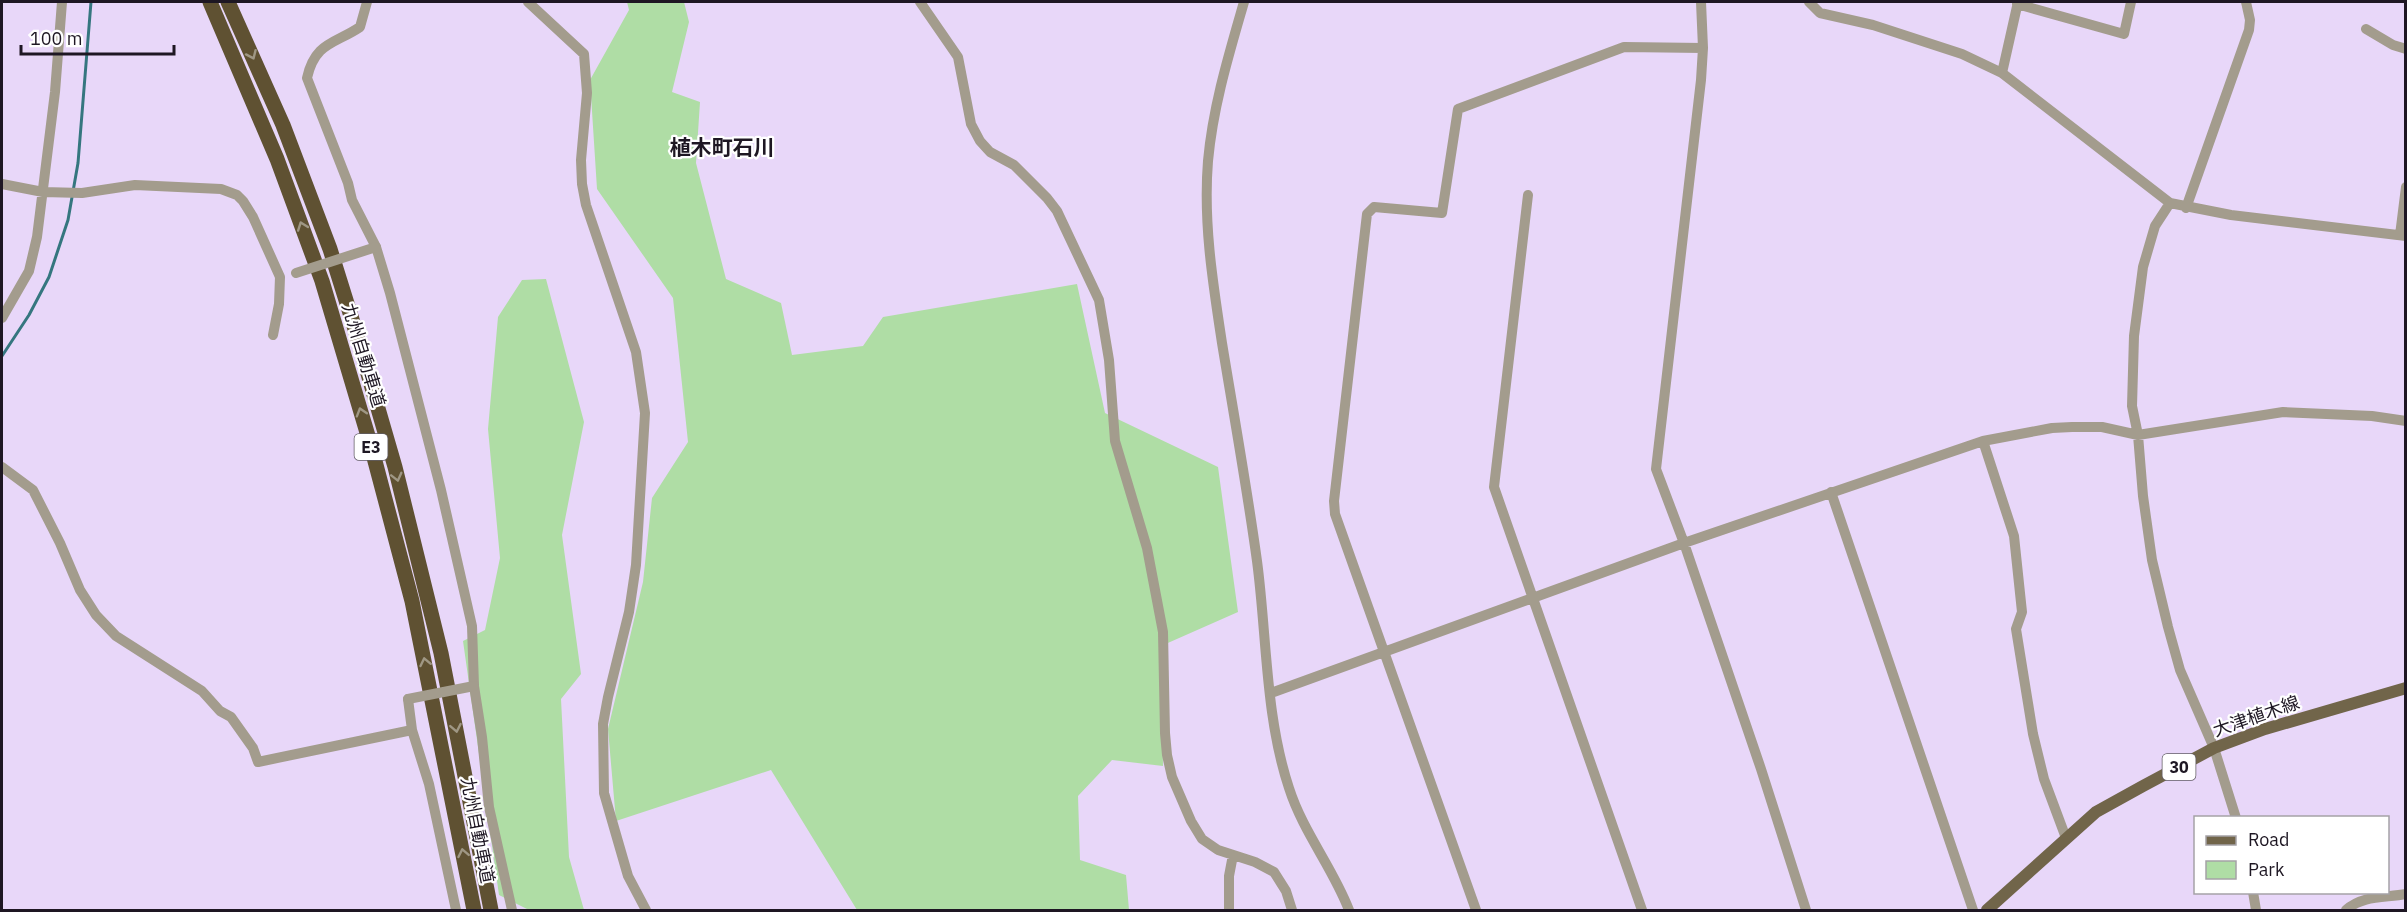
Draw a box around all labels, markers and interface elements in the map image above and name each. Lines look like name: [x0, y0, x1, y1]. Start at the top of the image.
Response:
scale bar: [21, 18, 174, 56]
text: 100 m: [30, 27, 82, 50]
one-way arrow: [245, 49, 257, 60]
district label: 植木町石川: [670, 133, 775, 161]
one-way arrow: [296, 221, 309, 232]
street label: 九州自動車道: [337, 300, 391, 410]
one-way arrow: [356, 407, 368, 418]
road number: E3: [354, 434, 388, 460]
one-way arrow: [390, 472, 403, 482]
one-way arrow: [419, 657, 432, 667]
street label: 大津植木線: [2210, 690, 2302, 742]
one-way arrow: [449, 723, 462, 733]
road number: 30: [2162, 754, 2196, 780]
street label: 九州自動車道: [456, 775, 500, 885]
legend: [2194, 816, 2389, 894]
text: Road: [2248, 828, 2289, 851]
one-way arrow: [457, 848, 470, 858]
text: Park: [2248, 858, 2285, 881]

